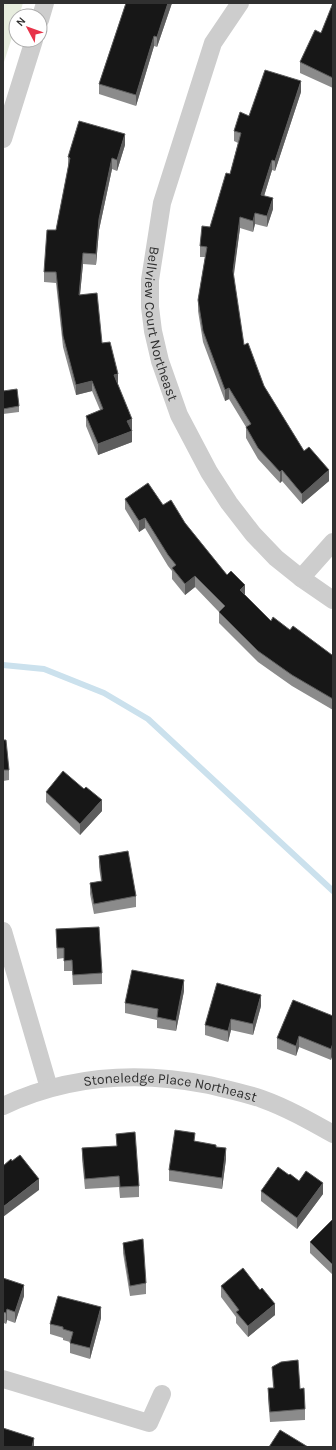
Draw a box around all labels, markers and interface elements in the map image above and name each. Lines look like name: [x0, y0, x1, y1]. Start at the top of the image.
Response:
north arrow: [8, 8, 48, 48]
text: N: [13, 15, 28, 29]
street label: Bellview Court Northeast: [141, 245, 181, 403]
street label: Stoneledge Place Northeast: [82, 1069, 259, 1106]

